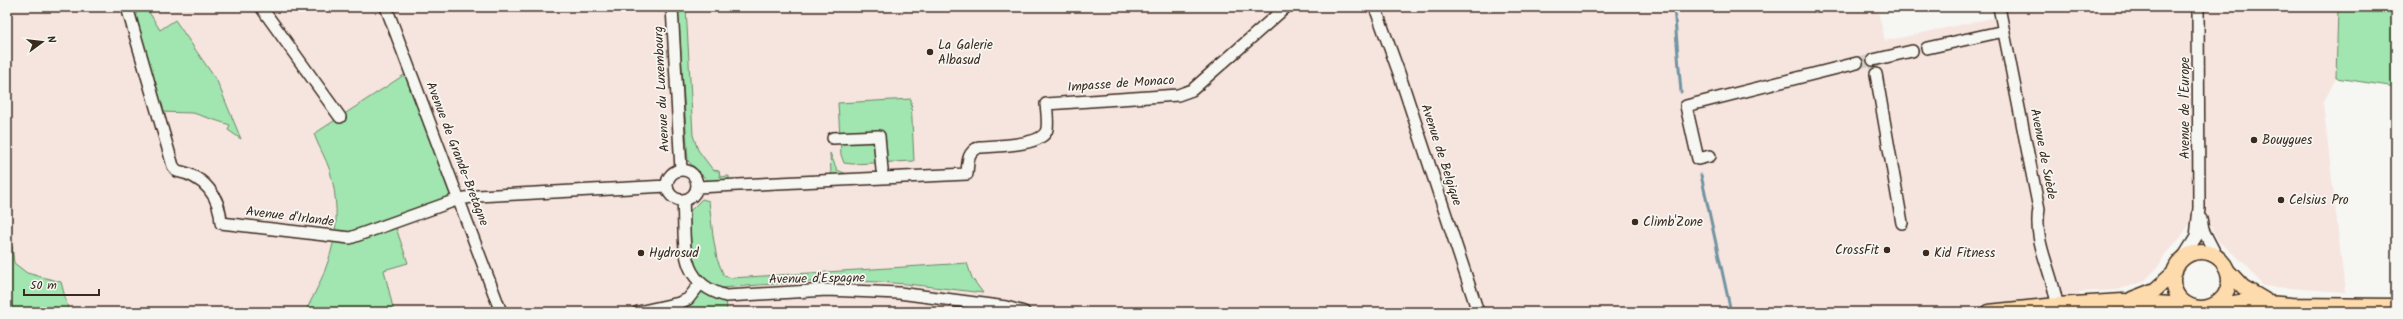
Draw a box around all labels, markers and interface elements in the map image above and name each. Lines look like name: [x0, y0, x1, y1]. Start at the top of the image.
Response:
north arrow: [22, 22, 62, 62]
street label: Avenue du Luxembourg: [648, 26, 676, 152]
text: N: [41, 34, 60, 45]
place label: La Galerie Albasud: [938, 35, 993, 71]
marker: La Galerie Albasud: [925, 47, 935, 57]
street label: Avenue de l'Europe: [2175, 57, 2196, 159]
street label: Impasse de Monaco: [1067, 70, 1175, 98]
street label: Avenue de Grande-Bretagne: [420, 79, 494, 229]
street label: Avenue de Belgique: [1415, 101, 1467, 209]
street label: Avenue de Suède: [2024, 107, 2062, 201]
place label: Bouygues: [2262, 130, 2313, 151]
marker: Bouygues: [2249, 135, 2259, 145]
place label: Celsius Pro: [2289, 190, 2349, 211]
marker: Celsius Pro: [2276, 195, 2286, 205]
street label: Avenue d'Irlande: [245, 201, 335, 233]
place label: Climb'Zone: [1643, 212, 1703, 233]
marker: Climb'Zone: [1630, 217, 1640, 227]
place label: CrossFit: [1835, 240, 1880, 261]
place label: Hydrosud: [649, 243, 699, 264]
place label: Kid Fitness: [1934, 243, 1996, 264]
marker: CrossFit: [1882, 245, 1892, 255]
marker: Hydrosud: [636, 248, 646, 258]
marker: Kid Fitness: [1921, 248, 1931, 258]
street label: Avenue d'Espagne: [769, 268, 865, 290]
scale bar: [24, 271, 99, 297]
text: 50 m: [30, 276, 57, 295]

